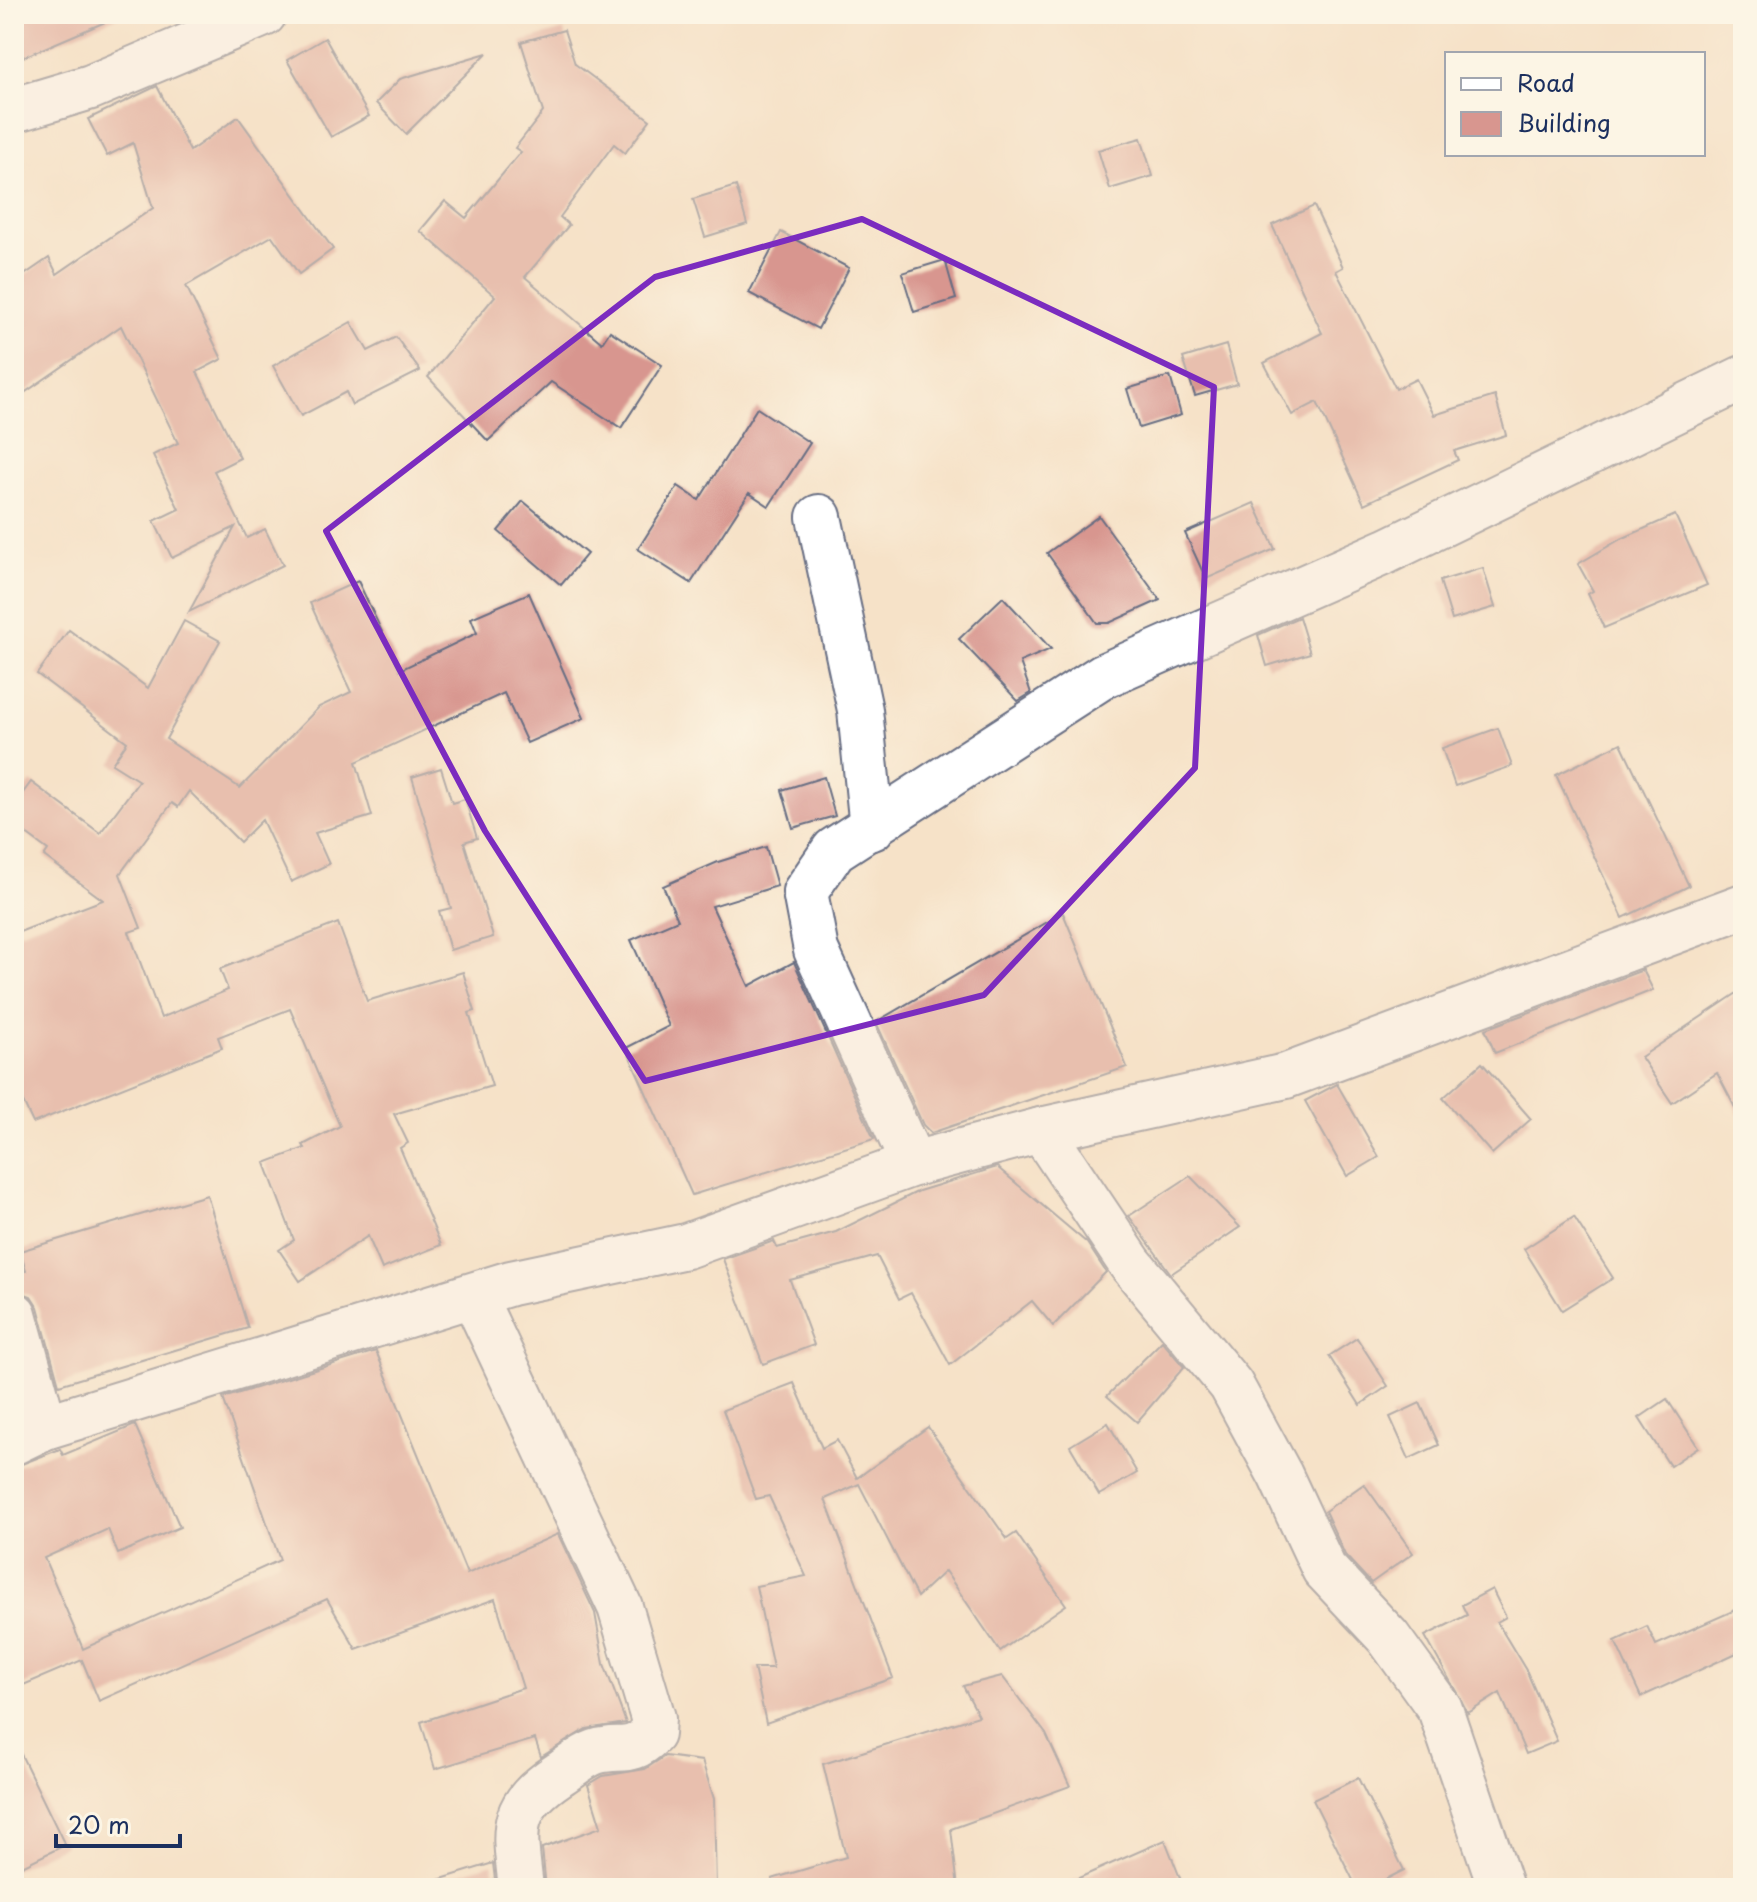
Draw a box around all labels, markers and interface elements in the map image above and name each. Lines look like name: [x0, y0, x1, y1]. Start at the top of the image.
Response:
legend: [1445, 52, 1705, 156]
text: Road: [1517, 64, 1575, 100]
text: Building: [1517, 104, 1611, 140]
scale bar: [56, 1798, 180, 1848]
text: 20 m: [68, 1806, 130, 1842]

